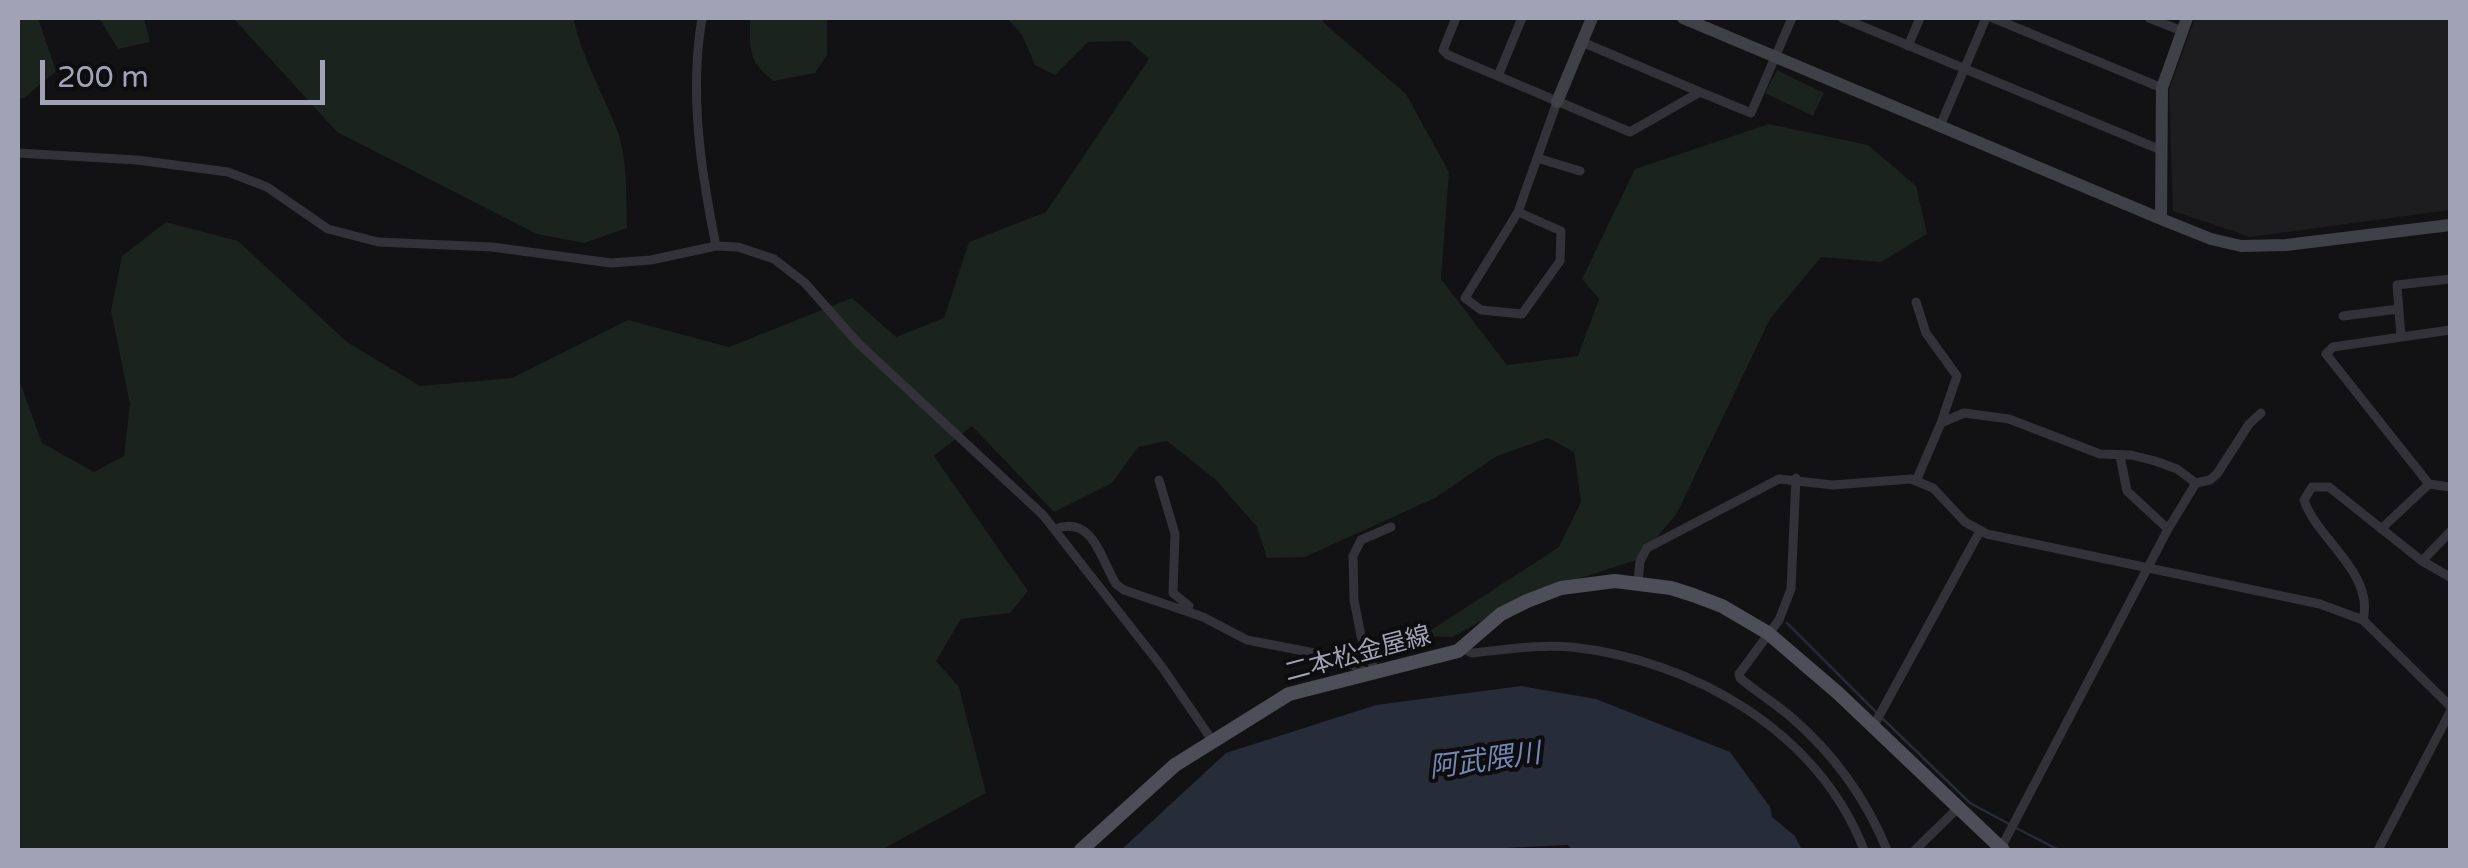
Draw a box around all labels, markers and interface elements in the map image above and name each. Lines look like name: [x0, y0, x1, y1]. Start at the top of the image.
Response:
scale bar: [45, 40, 330, 102]
text: 200 m: [57, 59, 149, 96]
street label: 二本松金屋線: [1282, 621, 1434, 689]
water label: 阿武隈川: [1427, 738, 1543, 786]

